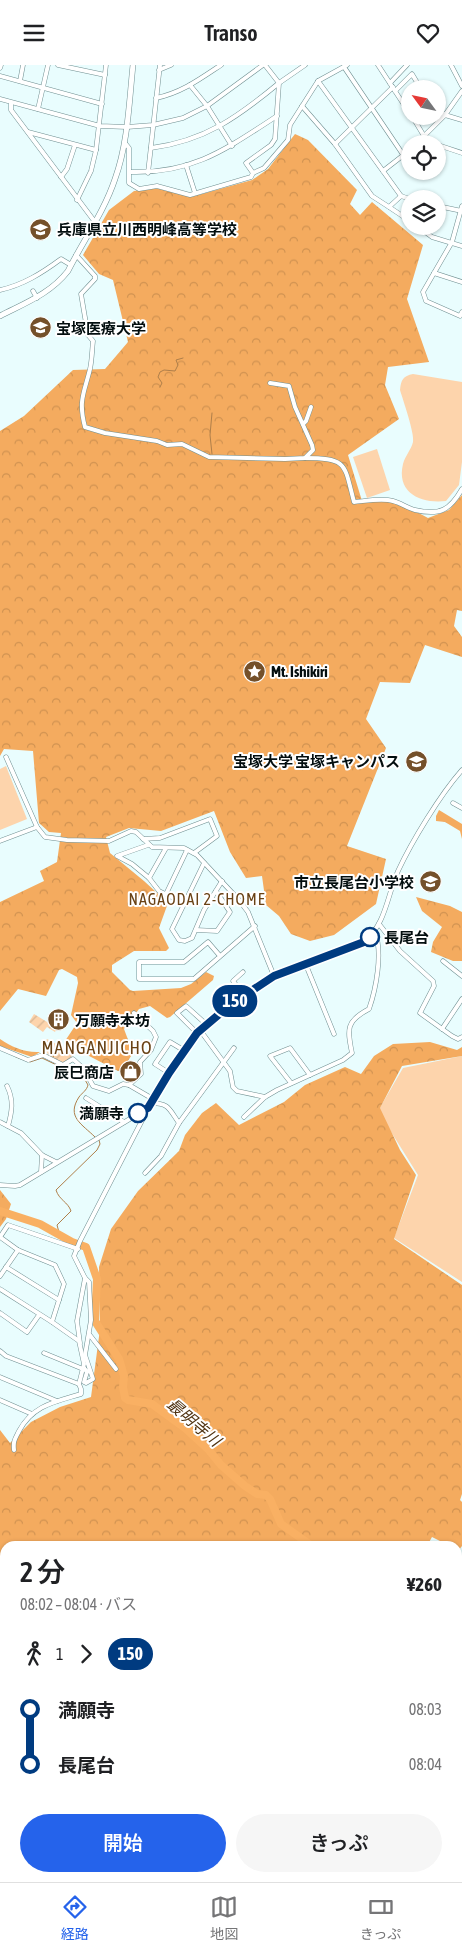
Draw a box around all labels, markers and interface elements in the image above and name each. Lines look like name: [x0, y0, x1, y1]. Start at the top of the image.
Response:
icon: menu: [20, 19, 48, 47]
icon: heart: [414, 19, 442, 47]
text: Transo: [204, 20, 258, 46]
north arrow: [401, 80, 446, 125]
map controls: [401, 80, 446, 235]
button: locate: [401, 135, 446, 180]
button: layers: [401, 190, 446, 235]
school or university icon: 兵庫県立川西明峰高等学校: [29, 217, 53, 241]
place label: 兵庫県立川西明峰高等学校: [57, 221, 237, 238]
school or university icon: 宝塚医療大学: [28, 316, 52, 340]
place label: 宝塚医療大学: [56, 320, 146, 337]
place icon: Mt. Ishikiri: [243, 659, 267, 683]
place label: Mt. Ishikiri: [271, 663, 328, 680]
school or university icon: 宝塚大学 宝塚キャンパス: [404, 749, 428, 773]
place label: 宝塚大学 宝塚キャンパス: [233, 753, 400, 770]
school or university icon: 市立長尾台小学校: [418, 870, 442, 894]
place label: 市立長尾台小学校: [294, 874, 414, 891]
district label: NAGAODAI 2-CHOME: [129, 890, 265, 908]
marker: 長尾台: [360, 927, 380, 947]
place label: 長尾台: [384, 929, 429, 946]
line badge: 150: [206, 985, 264, 1017]
text: 150: [222, 990, 248, 1011]
building icon: 万願寺本坊: [47, 1008, 71, 1032]
place label: 万願寺本坊: [75, 1012, 150, 1029]
district label: MANGANJICHO: [42, 1037, 152, 1058]
shop icon: 辰巳商店: [118, 1060, 142, 1084]
place label: 辰巳商店: [54, 1064, 114, 1081]
marker: 満願寺: [128, 1103, 148, 1123]
place label: 満願寺: [79, 1105, 124, 1122]
water label: 最明寺川: [164, 1395, 226, 1451]
text: 2 分: [20, 1556, 65, 1588]
text: ¥260: [407, 1573, 442, 1595]
text: 08:02 – 08:04 · バス: [20, 1595, 137, 1613]
icon: walk: [20, 1640, 48, 1668]
icon: forward: [72, 1640, 100, 1668]
text: 150: [118, 1643, 143, 1664]
text: 1: [56, 1645, 64, 1663]
text: 満願寺: [58, 1699, 115, 1721]
text: 08:03: [409, 1700, 442, 1718]
text: 長尾台: [58, 1754, 115, 1776]
text: 08:04: [409, 1755, 442, 1773]
button: 開始: [20, 1814, 226, 1872]
button: きっぷ: [236, 1814, 442, 1872]
tab: 経路: [61, 1893, 89, 1943]
tab: 地図: [210, 1893, 238, 1943]
tab: きっぷ: [360, 1893, 401, 1943]

